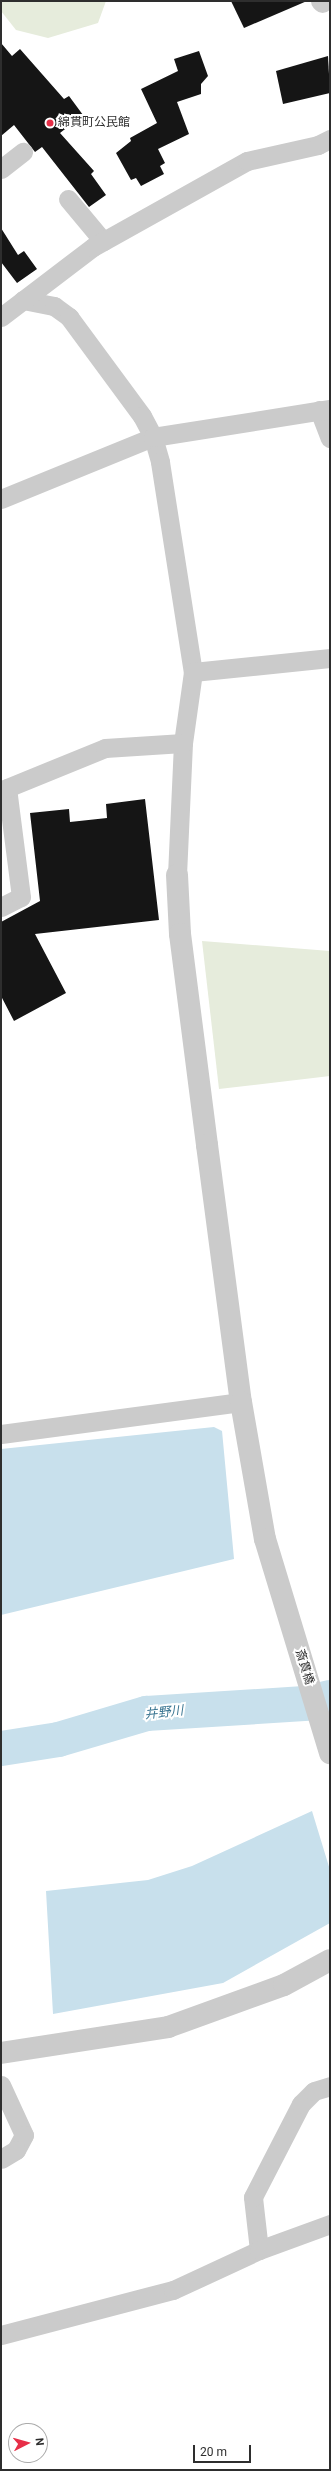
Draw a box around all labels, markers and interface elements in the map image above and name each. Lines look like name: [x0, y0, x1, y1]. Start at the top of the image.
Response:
place label: 綿貫町公民館: [58, 116, 130, 130]
marker: 綿貫町公民館: [45, 118, 55, 128]
street label: 斎貫橋: [292, 1648, 316, 1686]
water label: 井野川: [144, 1703, 184, 1723]
north arrow: [8, 2423, 48, 2463]
text: N: [33, 2437, 46, 2446]
scale bar: [195, 2437, 253, 2463]
text: 20 m: [200, 2445, 227, 2459]

